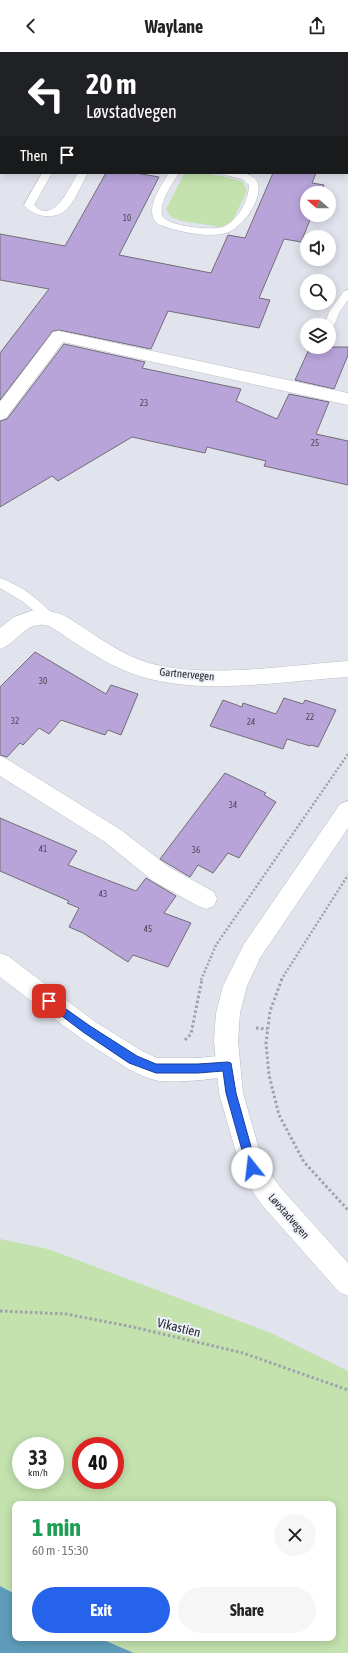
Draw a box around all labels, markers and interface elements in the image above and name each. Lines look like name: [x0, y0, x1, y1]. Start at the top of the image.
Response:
icon: back: [20, 15, 42, 37]
icon: share: [306, 15, 328, 37]
text: Waylane: [145, 16, 203, 37]
icon: left: [20, 68, 72, 120]
text: 20 m: [86, 68, 136, 100]
text: Løvstadvegen: [86, 101, 177, 122]
icon: arrive: [56, 144, 78, 166]
text: Then: [20, 147, 48, 164]
north arrow: [300, 186, 336, 222]
map controls: [300, 186, 336, 354]
house number: 10: [123, 213, 131, 223]
button: sound: [300, 230, 336, 266]
button: search: [300, 274, 336, 310]
button: layers: [300, 318, 336, 354]
house number: 23: [140, 398, 148, 408]
house number: 25: [311, 438, 319, 448]
street label: Gartnervegen: [159, 666, 215, 682]
house number: 30: [39, 676, 47, 686]
house number: 22: [306, 712, 314, 722]
house number: 32: [11, 716, 19, 726]
house number: 24: [247, 717, 255, 727]
house number: 34: [229, 800, 237, 810]
house number: 41: [39, 844, 47, 854]
house number: 36: [192, 845, 200, 855]
house number: 43: [99, 889, 107, 899]
house number: 45: [144, 924, 152, 934]
pin: [32, 984, 66, 1018]
icon: arrive: [38, 990, 60, 1012]
position arrow: [231, 1147, 273, 1189]
street label: Løvstadvegen: [266, 1191, 312, 1241]
street label: Vikastien: [155, 1315, 202, 1340]
speed limit sign: 40: [72, 1437, 124, 1489]
text: 33: [29, 1446, 47, 1469]
text: km/h: [28, 1467, 48, 1478]
text: 1 min: [32, 1514, 81, 1541]
button: close: [274, 1514, 316, 1556]
text: 60 m · 15:30: [32, 1543, 88, 1558]
button: Exit: [32, 1587, 170, 1633]
button: Share: [178, 1587, 316, 1633]

